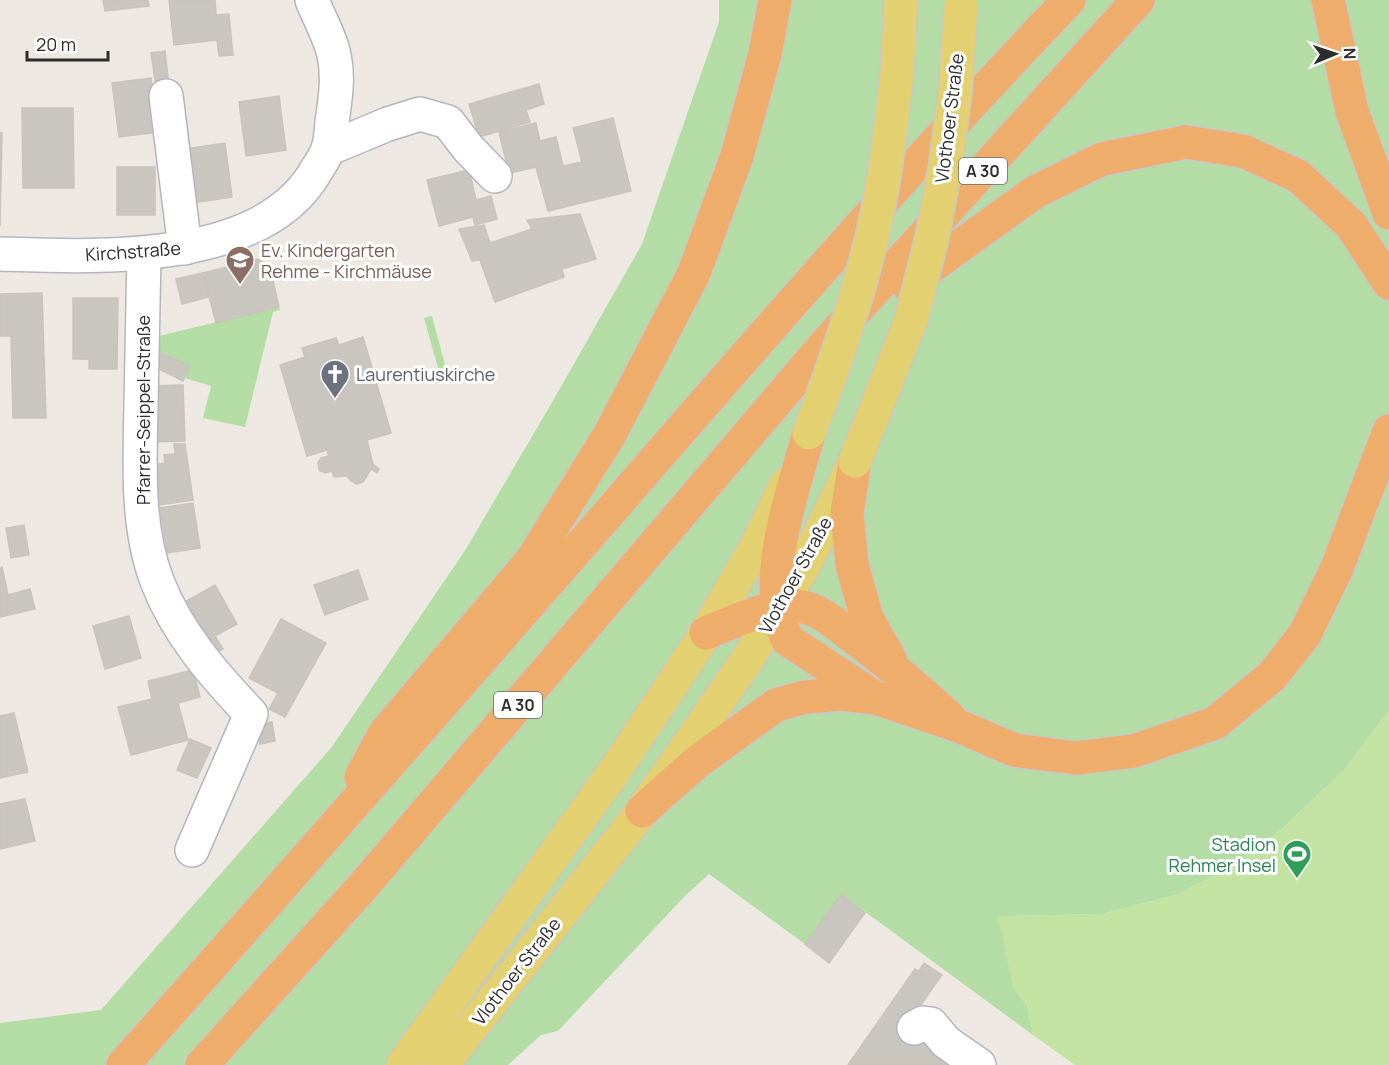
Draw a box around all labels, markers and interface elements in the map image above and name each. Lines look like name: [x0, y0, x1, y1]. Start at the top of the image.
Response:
scale bar: [27, 24, 108, 62]
north arrow: [1305, 24, 1365, 84]
text: 20 m: [36, 32, 76, 56]
text: N: [1339, 47, 1361, 60]
street label: Vlothoer Straße: [929, 52, 969, 184]
road number: A 30: [959, 158, 1007, 184]
street label: Kirchstraße: [84, 236, 182, 266]
place label: Ev. Kindergarten Rehme - Kirchmäuse: [261, 238, 432, 283]
school or university icon: Ev. Kindergarten Rehme - Kirchmäuse: [224, 244, 256, 286]
street label: Pfarrer-Seippel-Straße: [131, 315, 155, 505]
church icon: Laurentiuskirche: [319, 358, 351, 400]
place label: Laurentiuskirche: [356, 362, 495, 386]
street label: Vlothoer Straße: [753, 512, 837, 638]
road number: A 30: [494, 692, 542, 718]
place label: Stadion Rehmer Insel: [1169, 832, 1276, 877]
sports icon: Stadion Rehmer Insel: [1281, 838, 1313, 880]
street label: Vlothoer Straße: [466, 912, 566, 1030]

